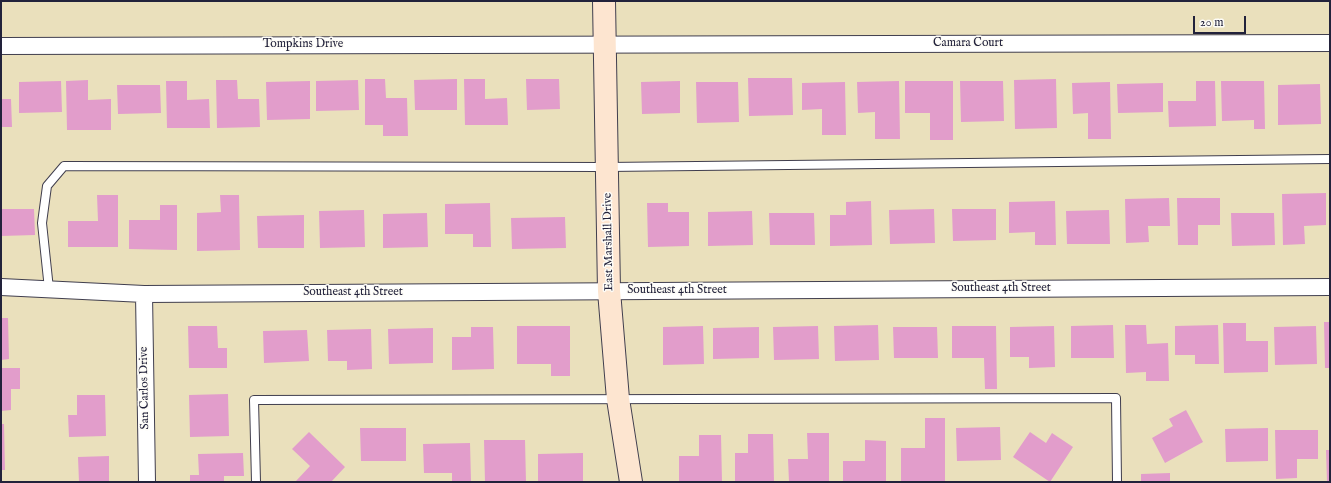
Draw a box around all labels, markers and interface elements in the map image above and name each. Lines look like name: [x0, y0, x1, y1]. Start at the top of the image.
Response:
scale bar: [1195, 8, 1248, 34]
text: 20 m: [1200, 15, 1223, 30]
street label: Camara Court: [933, 37, 1003, 51]
street label: Tompkins Drive: [263, 38, 343, 52]
street label: East Marshall Drive: [601, 193, 617, 291]
street label: Southeast 4th Street: [951, 282, 1051, 296]
street label: Southeast 4th Street: [627, 284, 727, 298]
street label: Southeast 4th Street: [303, 286, 403, 300]
street label: San Carlos Drive: [137, 346, 153, 430]

